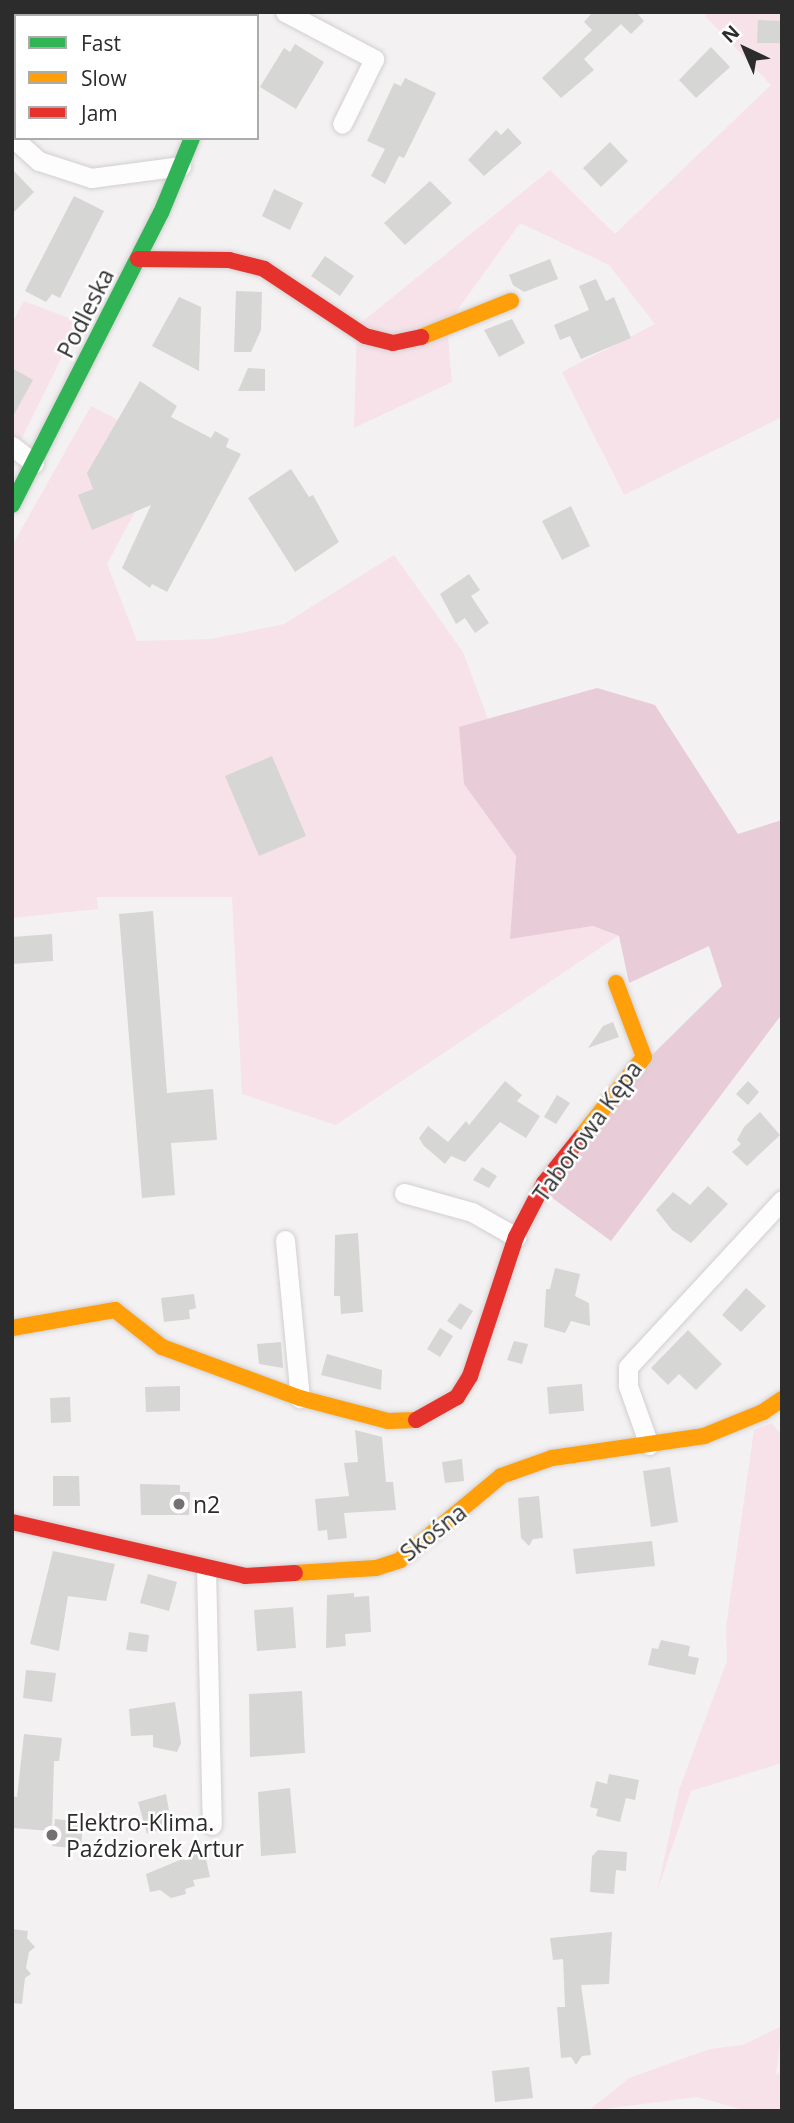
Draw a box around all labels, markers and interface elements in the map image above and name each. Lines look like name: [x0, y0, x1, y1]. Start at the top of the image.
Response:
legend: [14, 14, 259, 140]
north arrow: [710, 14, 780, 84]
text: N: [716, 19, 745, 49]
text: Fast: [81, 29, 121, 57]
text: Slow: [81, 64, 127, 92]
text: Jam: [81, 99, 118, 127]
street label: Podleska: [51, 264, 119, 362]
street label: Taborowa Kępa: [527, 1055, 647, 1207]
place label: n2: [193, 1490, 220, 1518]
marker: n2: [171, 1496, 187, 1512]
street label: Skośna: [394, 1498, 472, 1566]
place label: Elektro-Klima. Paździorek Artur: [66, 1808, 244, 1862]
marker: Elektro-Klima. Paździorek Artur: [44, 1827, 60, 1843]

